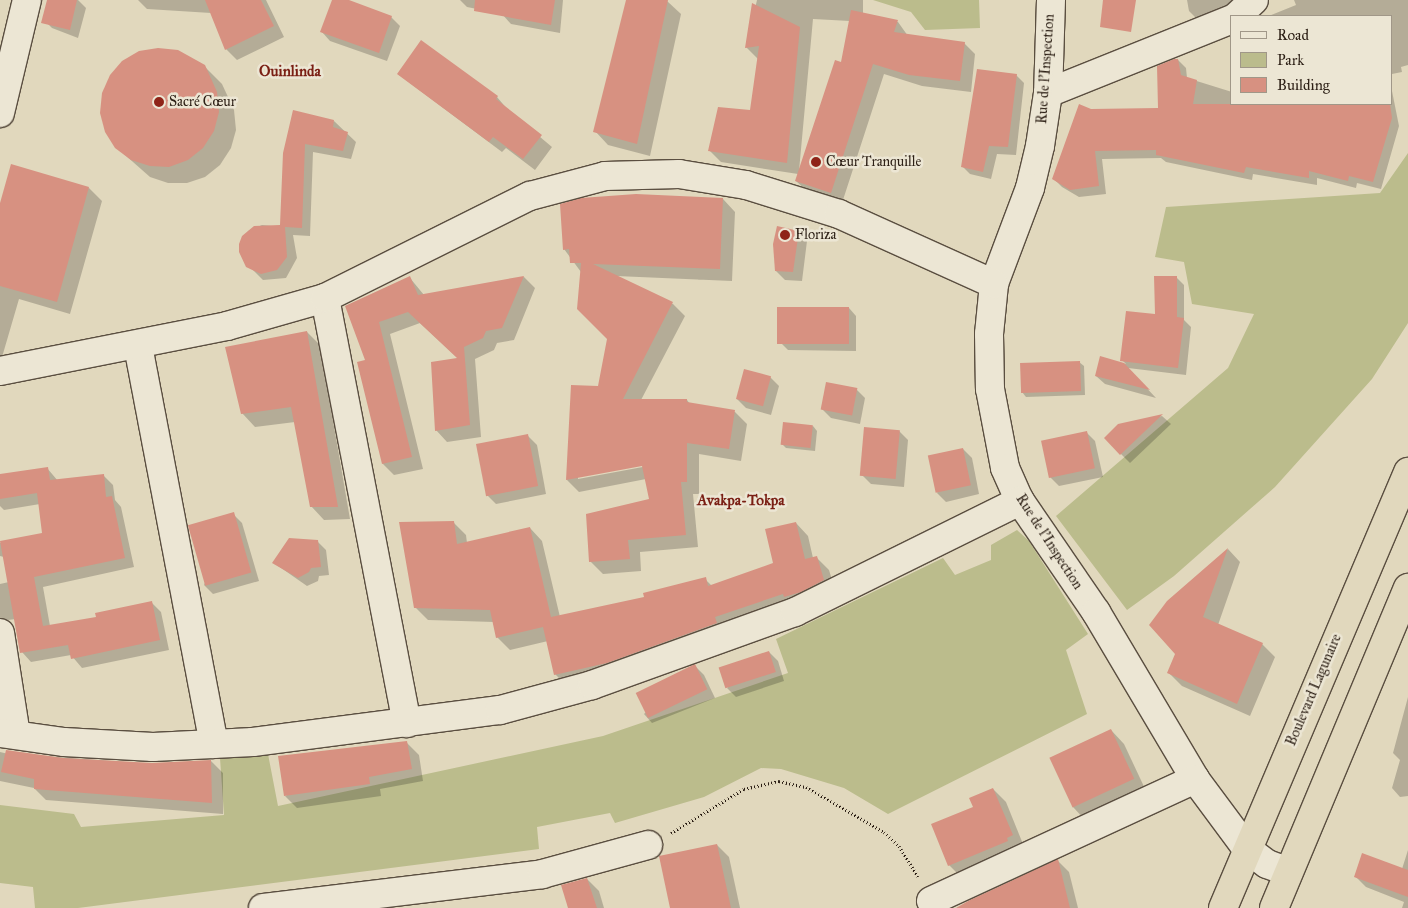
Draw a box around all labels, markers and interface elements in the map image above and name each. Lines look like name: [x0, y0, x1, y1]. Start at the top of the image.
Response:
street label: Rue de l'Inspection: [1034, 14, 1058, 124]
legend: [1230, 15, 1393, 105]
text: Road: [1277, 26, 1309, 44]
text: Park: [1277, 51, 1304, 69]
district label: Ouinlinda: [259, 63, 321, 81]
text: Building: [1277, 76, 1330, 94]
place label: Sacré Cœur: [169, 94, 236, 110]
marker: Sacré Cœur: [153, 96, 165, 108]
place label: Cœur Tranquille: [826, 154, 921, 170]
marker: Cœur Tranquille: [810, 156, 822, 168]
place label: Floriza: [795, 227, 836, 243]
marker: Floriza: [779, 229, 791, 241]
street label: Rue de l'Inspection: [1012, 491, 1086, 593]
district label: Avakpa-Tokpa: [697, 492, 785, 510]
street label: Boulevard Lagunaire: [1283, 632, 1345, 748]

